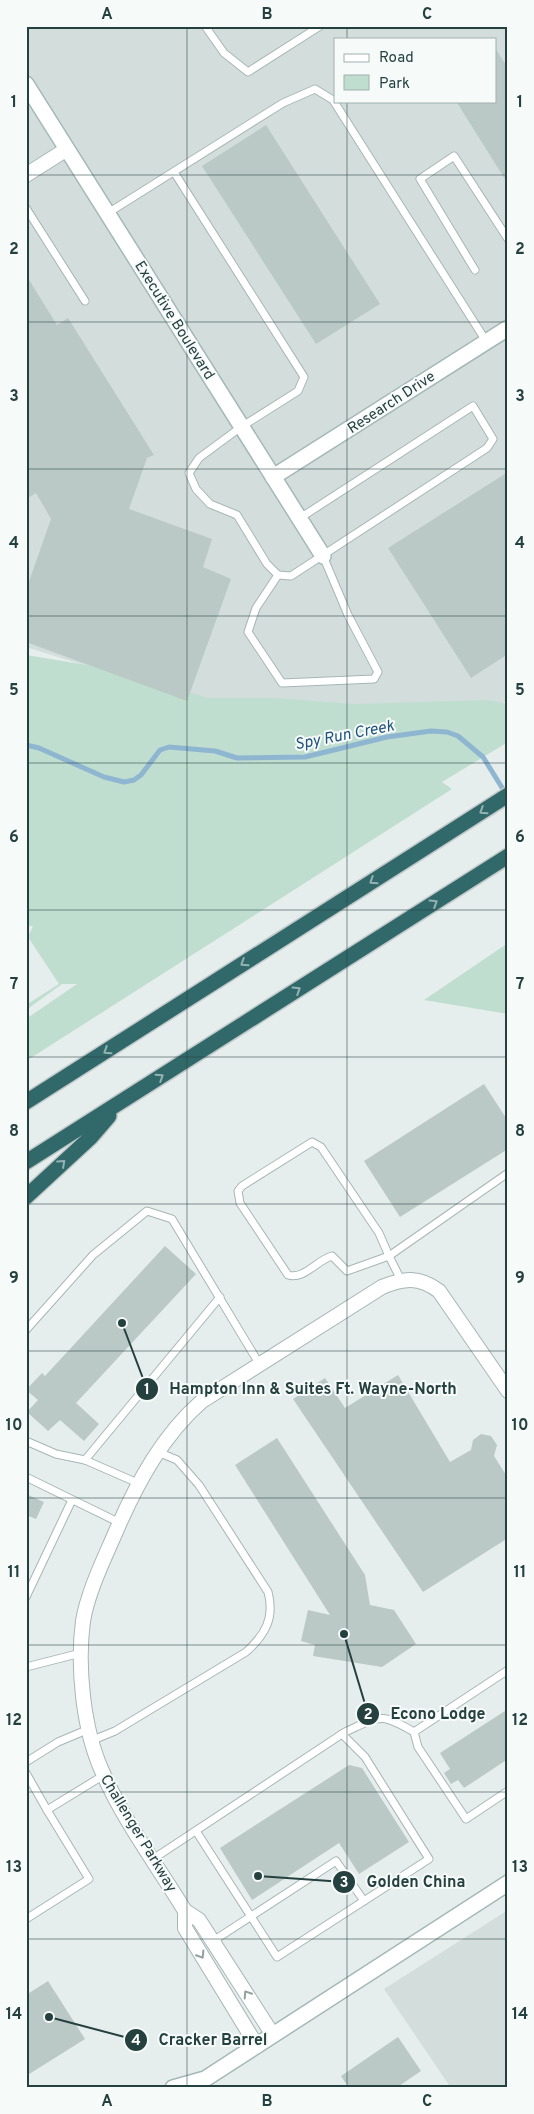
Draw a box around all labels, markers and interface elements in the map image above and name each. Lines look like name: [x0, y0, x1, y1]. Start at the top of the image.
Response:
text: A: [101, 5, 113, 25]
text: B: [261, 5, 273, 25]
text: C: [422, 5, 432, 25]
legend: [334, 38, 496, 102]
text: Road: [379, 49, 414, 68]
text: Park: [379, 75, 410, 94]
text: 1: [11, 93, 17, 113]
text: 1: [517, 93, 523, 113]
text: 2: [9, 240, 19, 260]
text: 2: [515, 240, 525, 260]
street label: Executive Boulevard: [129, 258, 218, 384]
street label: Research Drive: [344, 368, 439, 439]
text: 3: [9, 387, 19, 407]
text: 3: [515, 387, 525, 407]
text: 4: [9, 534, 19, 554]
text: 4: [515, 534, 525, 554]
text: 5: [9, 681, 19, 701]
text: 5: [515, 681, 525, 701]
water label: Spy Run Creek: [293, 716, 397, 755]
one-way arrow: [479, 804, 488, 814]
text: 6: [9, 828, 19, 848]
text: 6: [515, 828, 525, 848]
one-way arrow: [369, 875, 379, 884]
one-way arrow: [429, 899, 438, 909]
one-way arrow: [241, 957, 250, 967]
text: 7: [10, 975, 18, 995]
text: 7: [516, 975, 524, 995]
one-way arrow: [292, 986, 301, 996]
one-way arrow: [104, 1044, 113, 1054]
one-way arrow: [155, 1074, 164, 1083]
text: 8: [9, 1122, 19, 1142]
text: 8: [515, 1122, 525, 1142]
one-way arrow: [56, 1160, 65, 1169]
text: 9: [9, 1269, 19, 1289]
text: 9: [515, 1269, 525, 1289]
callout: Hampton Inn & Suites Ft. Wayne-North: [135, 1373, 467, 1404]
text: Hampton Inn & Suites Ft. Wayne-North: [169, 1380, 457, 1400]
text: 1: [144, 1381, 150, 1400]
text: 10: [6, 1416, 22, 1436]
text: 10: [512, 1416, 528, 1436]
text: 11: [8, 1563, 20, 1583]
text: 11: [514, 1563, 526, 1583]
callout: Econo Lodge: [355, 1698, 495, 1729]
text: Econo Lodge: [390, 1705, 486, 1725]
text: 2: [363, 1706, 373, 1725]
text: 12: [6, 1711, 22, 1731]
text: 12: [512, 1711, 528, 1731]
street label: Challenger Parkway: [95, 1771, 180, 1896]
text: 13: [6, 1858, 22, 1878]
text: 13: [512, 1858, 528, 1878]
callout: Golden China: [331, 1866, 475, 1897]
text: Golden China: [367, 1873, 465, 1893]
text: 3: [340, 1874, 349, 1893]
one-way arrow: [195, 1949, 205, 1958]
one-way arrow: [244, 1991, 253, 2000]
text: 14: [6, 2005, 22, 2025]
text: 14: [512, 2005, 528, 2025]
callout: Cracker Barrel: [124, 2024, 278, 2055]
text: Cracker Barrel: [159, 2031, 268, 2051]
text: 4: [131, 2032, 141, 2051]
text: A: [101, 2092, 113, 2112]
text: B: [261, 2092, 273, 2112]
text: C: [422, 2092, 432, 2112]

